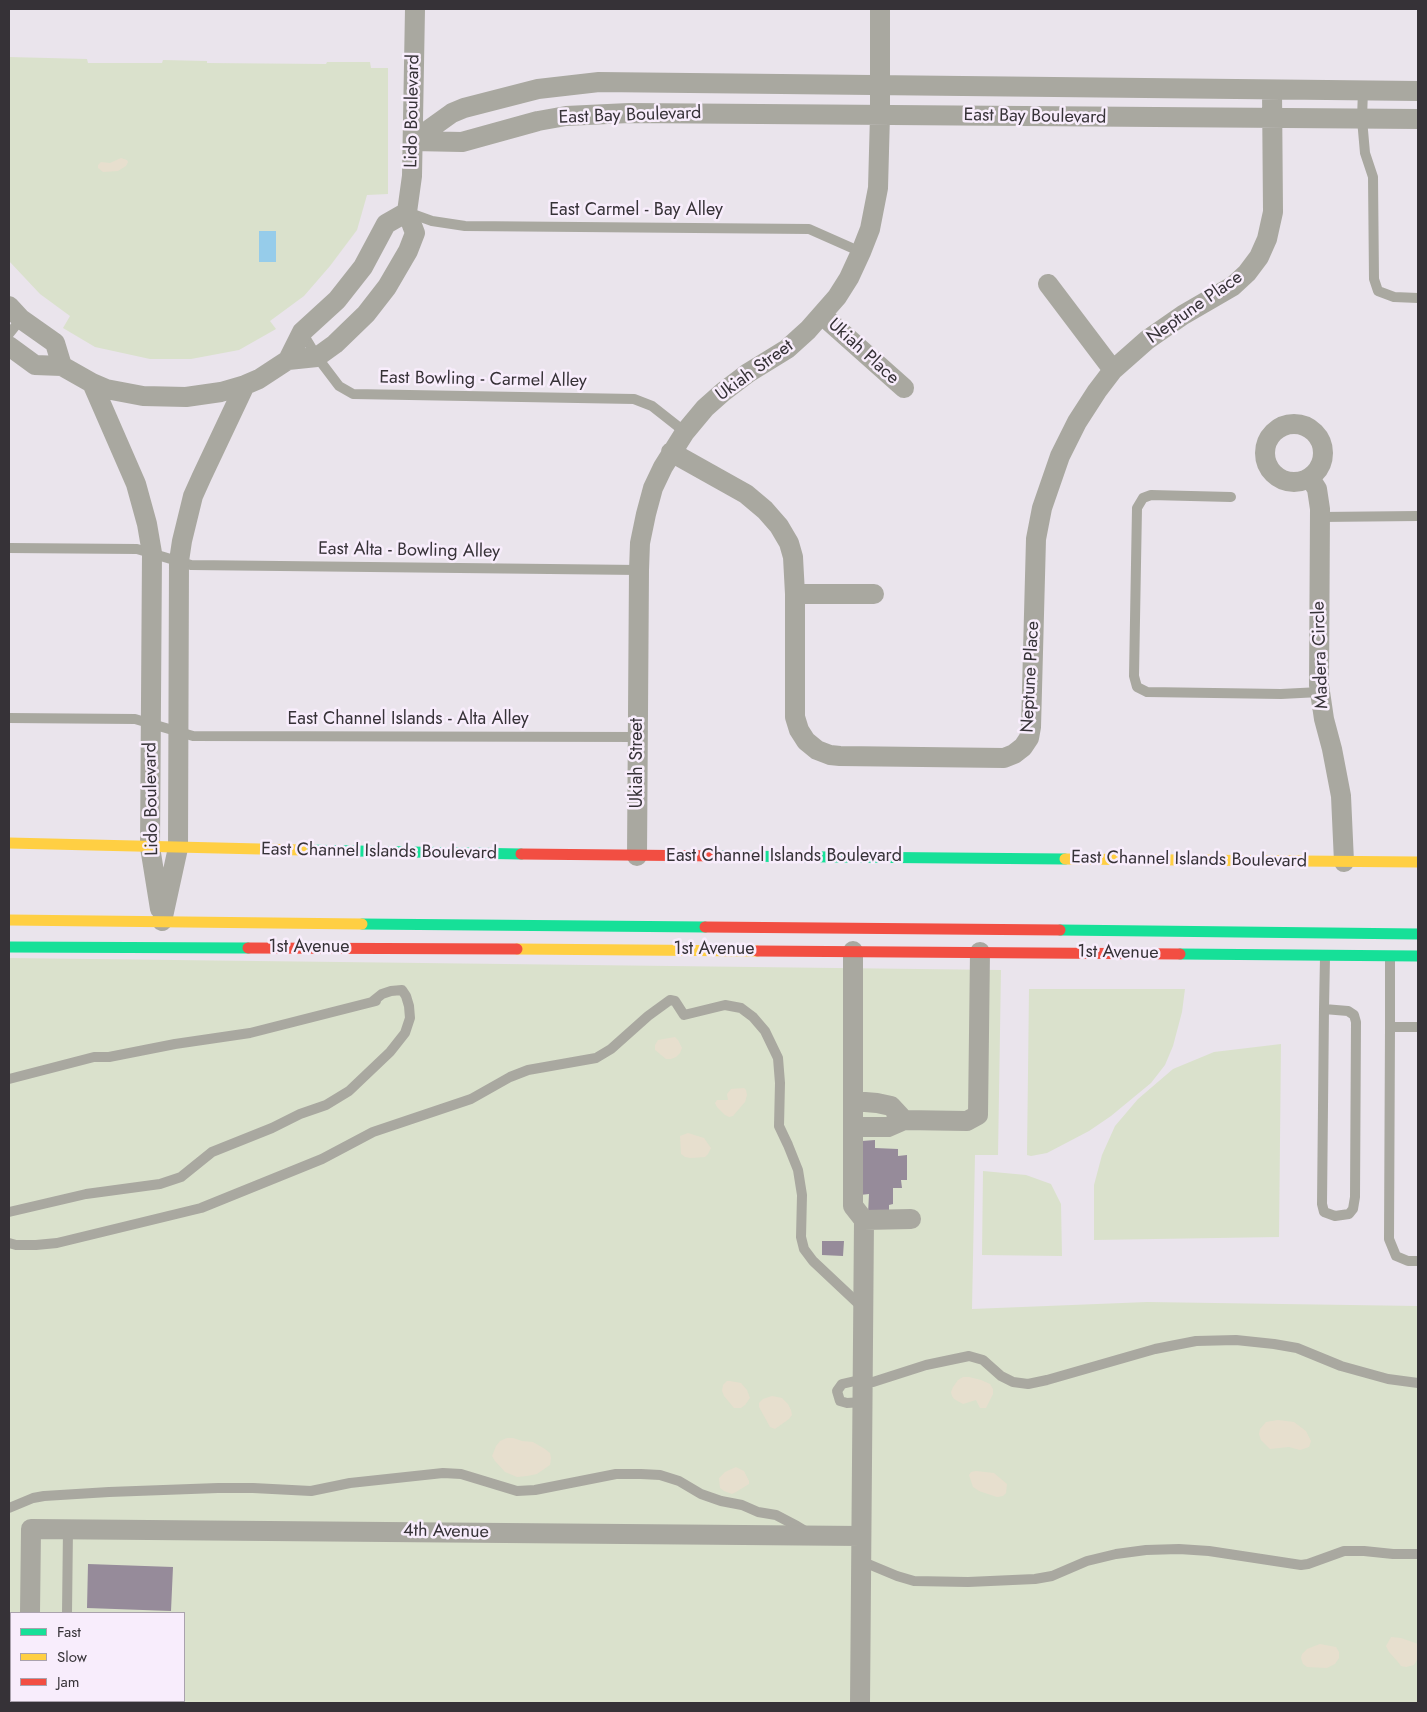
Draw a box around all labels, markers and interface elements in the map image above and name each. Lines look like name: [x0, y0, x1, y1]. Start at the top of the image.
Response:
street label: Lido Boulevard: [401, 54, 425, 168]
street label: East Bay Boulevard: [558, 103, 702, 129]
street label: East Bay Boulevard: [963, 105, 1107, 129]
street label: East Carmel - Bay Alley: [549, 200, 723, 222]
street label: Neptune Place: [1143, 267, 1247, 349]
street label: Ukiah Place: [823, 315, 903, 389]
street label: Ukiah Street: [712, 336, 798, 406]
street label: East Bowling - Carmel Alley: [379, 367, 587, 393]
street label: East Alta - Bowling Alley: [318, 539, 500, 563]
street label: Madera Circle: [1308, 601, 1334, 709]
street label: Neptune Place: [1017, 621, 1045, 733]
street label: East Channel Islands - Alta Alley: [287, 709, 529, 731]
street label: Ukiah Street: [627, 718, 649, 808]
street label: Lido Boulevard: [140, 742, 164, 856]
street label: East Channel Islands Boulevard: [261, 839, 497, 865]
street label: East Channel Islands Boulevard: [666, 846, 902, 868]
street label: East Channel Islands Boulevard: [1071, 847, 1307, 873]
street label: 1st Avenue: [268, 937, 350, 959]
street label: 1st Avenue: [673, 939, 755, 961]
street label: 1st Avenue: [1077, 941, 1159, 965]
street label: 4th Avenue: [403, 1520, 489, 1544]
legend: [10, 1612, 185, 1702]
text: Fast: [57, 1621, 81, 1643]
text: Slow: [57, 1646, 87, 1668]
text: Jam: [57, 1671, 80, 1693]

